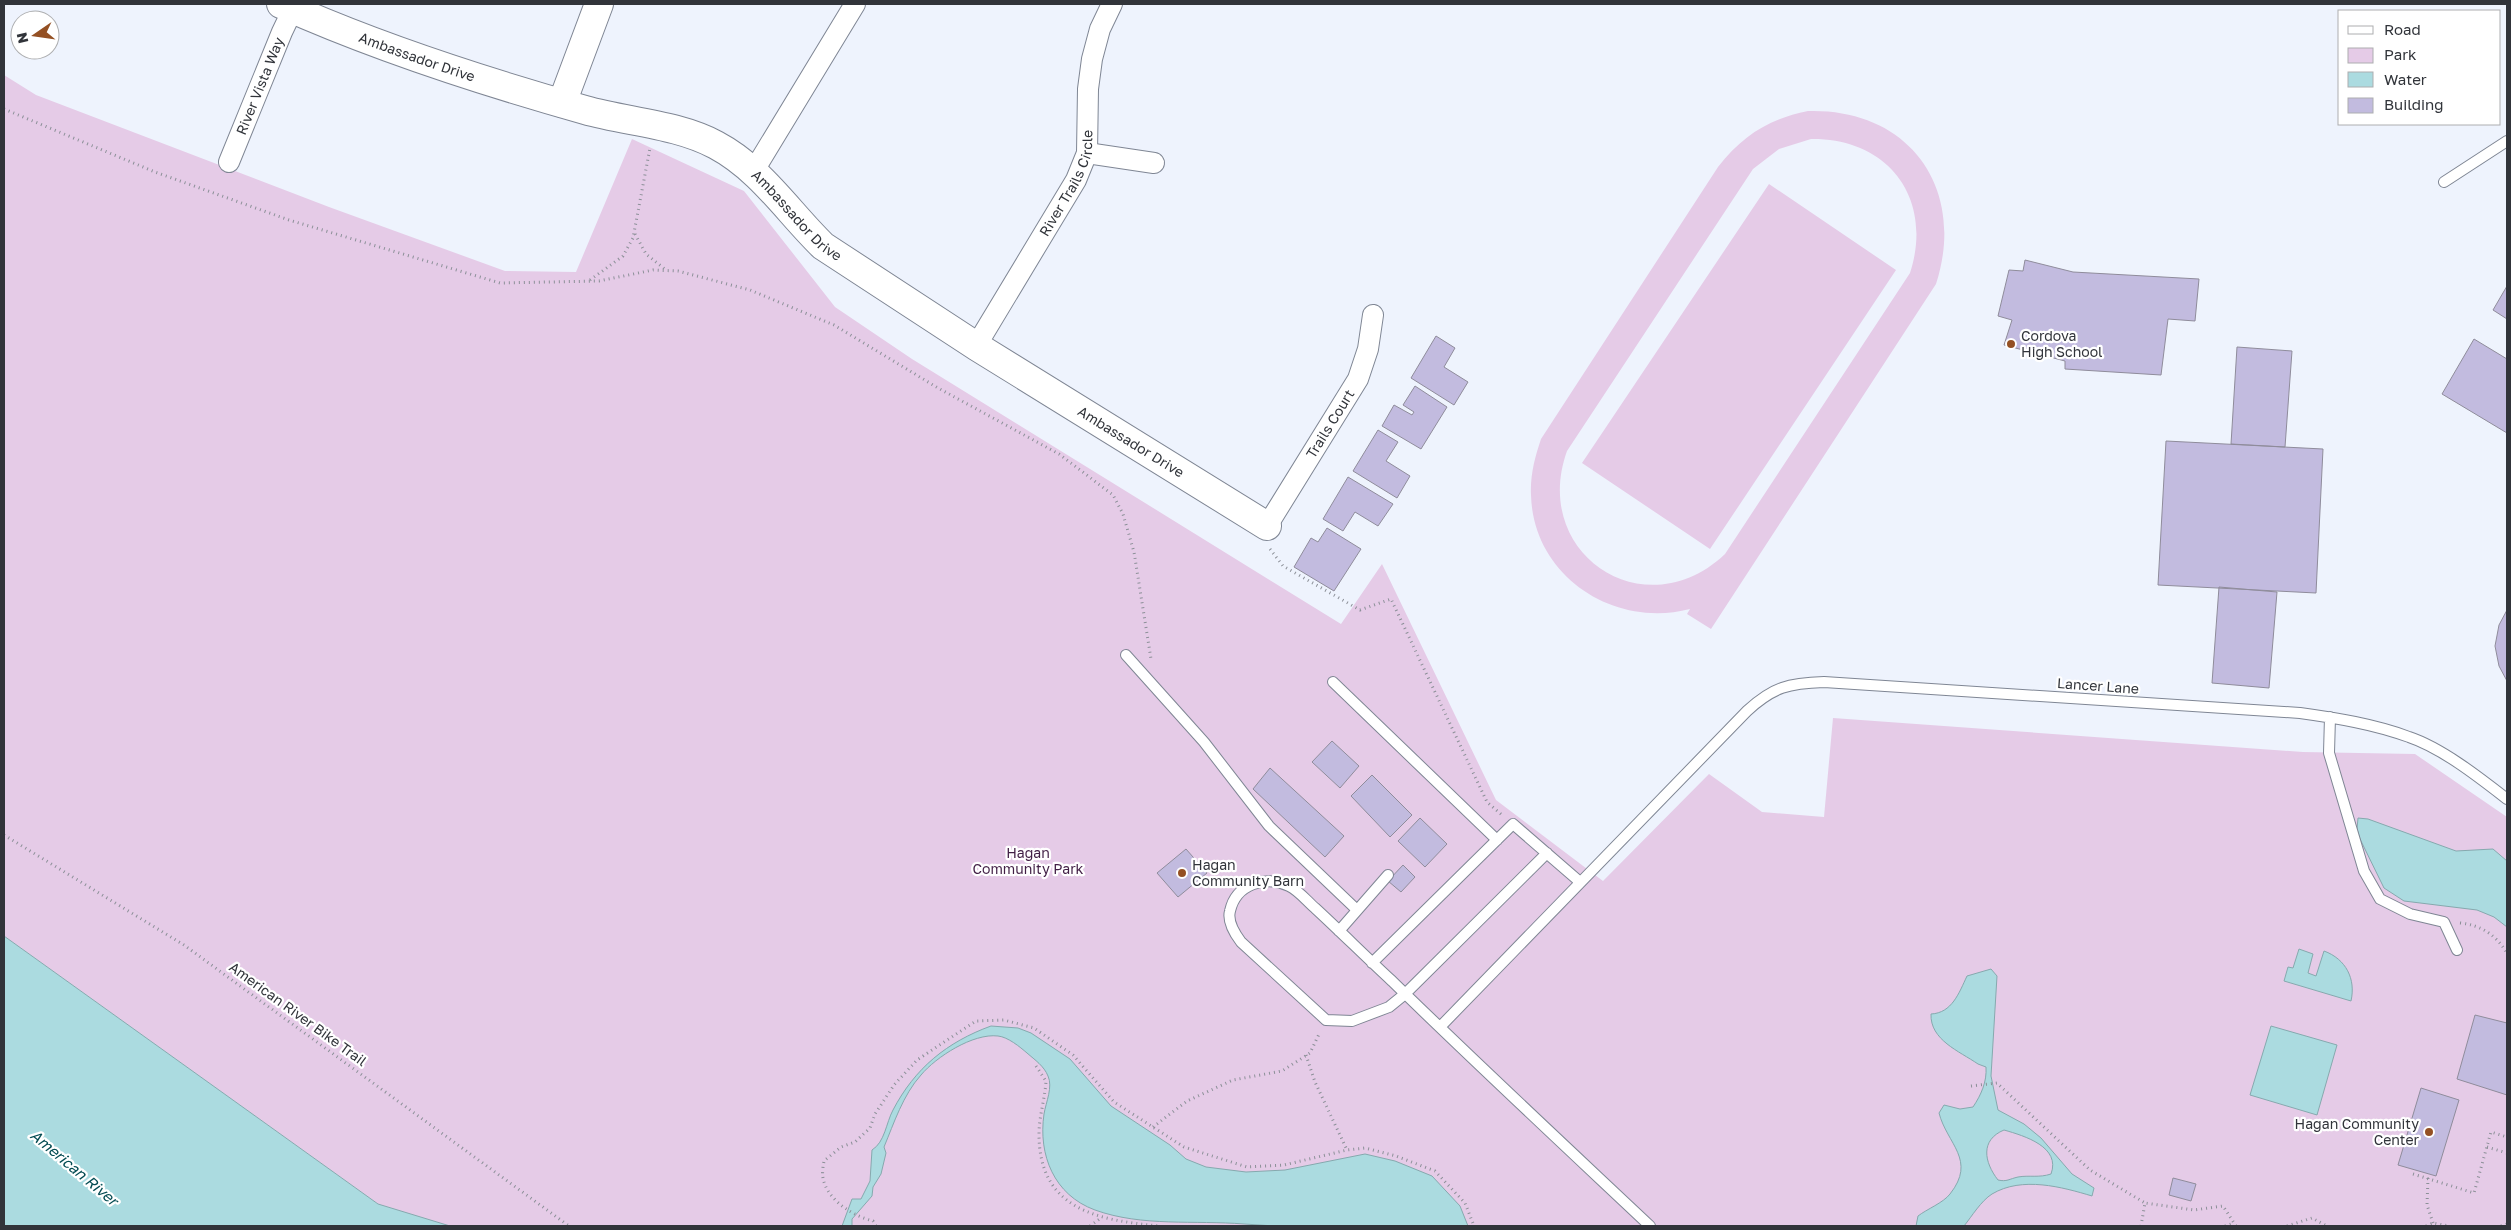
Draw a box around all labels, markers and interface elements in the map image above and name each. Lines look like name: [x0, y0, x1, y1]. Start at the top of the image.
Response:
north arrow: [10, 10, 60, 60]
legend: [2338, 10, 2501, 125]
text: Road: [2384, 20, 2421, 38]
street label: Ambassador Drive: [357, 28, 477, 85]
text: N: [12, 31, 31, 45]
street label: River Vista Way: [232, 34, 287, 137]
text: Park: [2384, 45, 2417, 63]
text: Water: [2384, 70, 2427, 88]
text: Building: [2384, 95, 2444, 113]
street label: River Trails Circle: [1035, 130, 1095, 239]
street label: Ambassador Drive: [748, 166, 845, 264]
place label: Cordova High School: [2021, 327, 2103, 360]
marker: Cordova High School: [2005, 338, 2017, 350]
street label: Trails Court: [1302, 386, 1357, 461]
street label: Ambassador Drive: [1075, 402, 1187, 481]
street label: Lancer Lane: [2056, 674, 2140, 697]
park label: Hagan Community Park: [972, 844, 1084, 877]
place label: Hagan Community Barn: [1192, 856, 1304, 889]
marker: Hagan Community Barn: [1176, 867, 1188, 879]
street label: American River Bike Trail: [226, 958, 370, 1069]
place label: Hagan Community Center: [2295, 1115, 2420, 1148]
water label: American River: [27, 1125, 124, 1210]
marker: Hagan Community Center: [2423, 1126, 2435, 1138]

